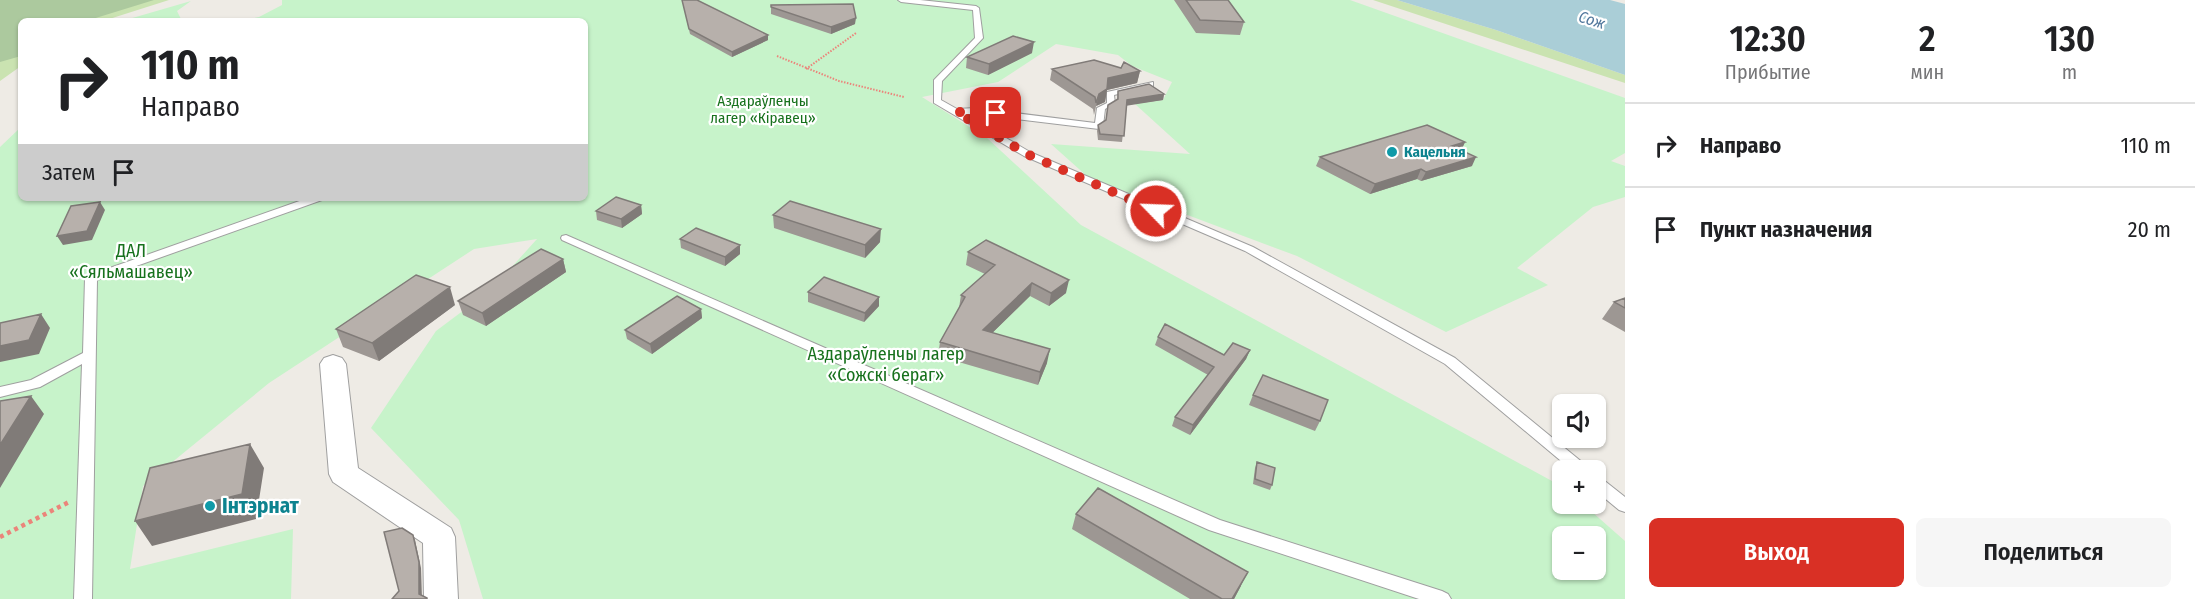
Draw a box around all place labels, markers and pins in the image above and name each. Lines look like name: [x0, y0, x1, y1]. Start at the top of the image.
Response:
pin: [970, 87, 1021, 138]
place label: Кацельня: [1404, 143, 1466, 161]
marker: Кацельня: [1385, 145, 1399, 159]
place label: Інтэрнат: [222, 493, 300, 519]
marker: Інтэрнат: [203, 499, 217, 513]

